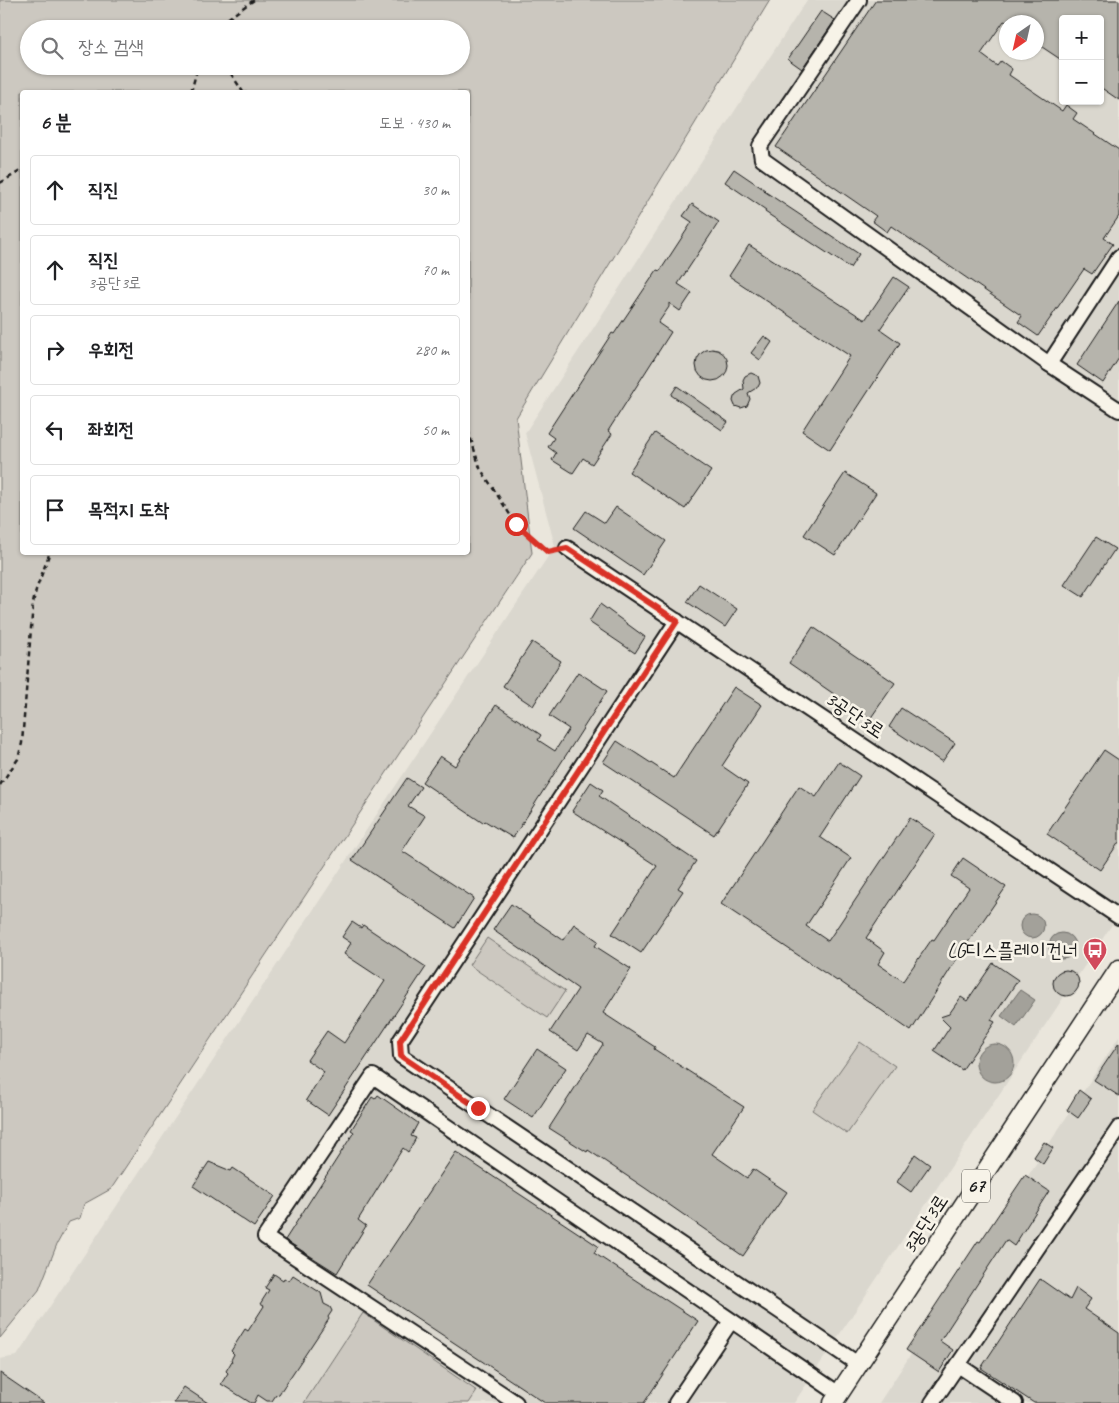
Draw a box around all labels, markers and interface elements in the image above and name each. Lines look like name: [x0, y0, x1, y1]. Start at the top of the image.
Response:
north arrow: [999, 15, 1044, 60]
map controls: [1059, 15, 1104, 105]
button: +: [1059, 15, 1104, 60]
search box: [20, 20, 470, 75]
icon: search: [38, 34, 66, 62]
text: 장소 검색: [78, 35, 144, 59]
button: −: [1059, 60, 1104, 105]
text: 6 분: [40, 109, 72, 135]
text: 도보 · 430 m: [379, 113, 450, 133]
icon: ahead: [41, 176, 69, 204]
text: 직진: [88, 178, 119, 202]
text: 30 m: [422, 180, 449, 200]
text: 직진: [88, 248, 119, 272]
icon: ahead: [41, 256, 69, 284]
text: 70 m: [422, 260, 449, 280]
text: 3공단3로: [88, 273, 141, 293]
icon: right: [41, 336, 69, 364]
text: 우회전: [88, 338, 134, 362]
text: 280 m: [415, 340, 449, 360]
icon: left: [41, 416, 69, 444]
text: 좌회전: [88, 418, 134, 442]
text: 50 m: [422, 420, 449, 440]
icon: arrive: [41, 496, 69, 524]
text: 목적지 도착: [88, 498, 169, 522]
route start: [505, 513, 528, 536]
street label: 3공단3로: [821, 686, 889, 744]
bus stop icon: LG디스플레이건너: [1082, 937, 1108, 971]
place label: LG디스플레이건너: [947, 938, 1078, 963]
route end: [467, 1097, 490, 1120]
road number: 67: [962, 1170, 990, 1202]
street label: 3공단3로: [896, 1189, 954, 1259]

